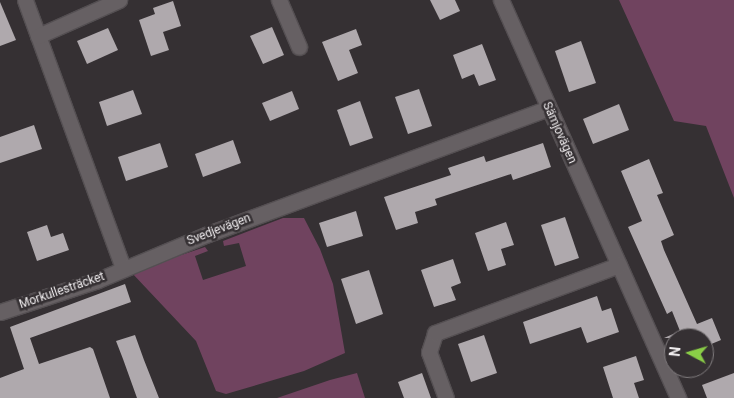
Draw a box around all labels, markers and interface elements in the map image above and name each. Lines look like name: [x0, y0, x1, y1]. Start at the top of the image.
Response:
street label: Sämjovägen: [539, 100, 579, 166]
street label: Svedjevägen: [185, 211, 253, 249]
street label: Morkullesträcket: [17, 270, 107, 312]
north arrow: [664, 328, 714, 378]
text: N: [667, 346, 684, 357]

